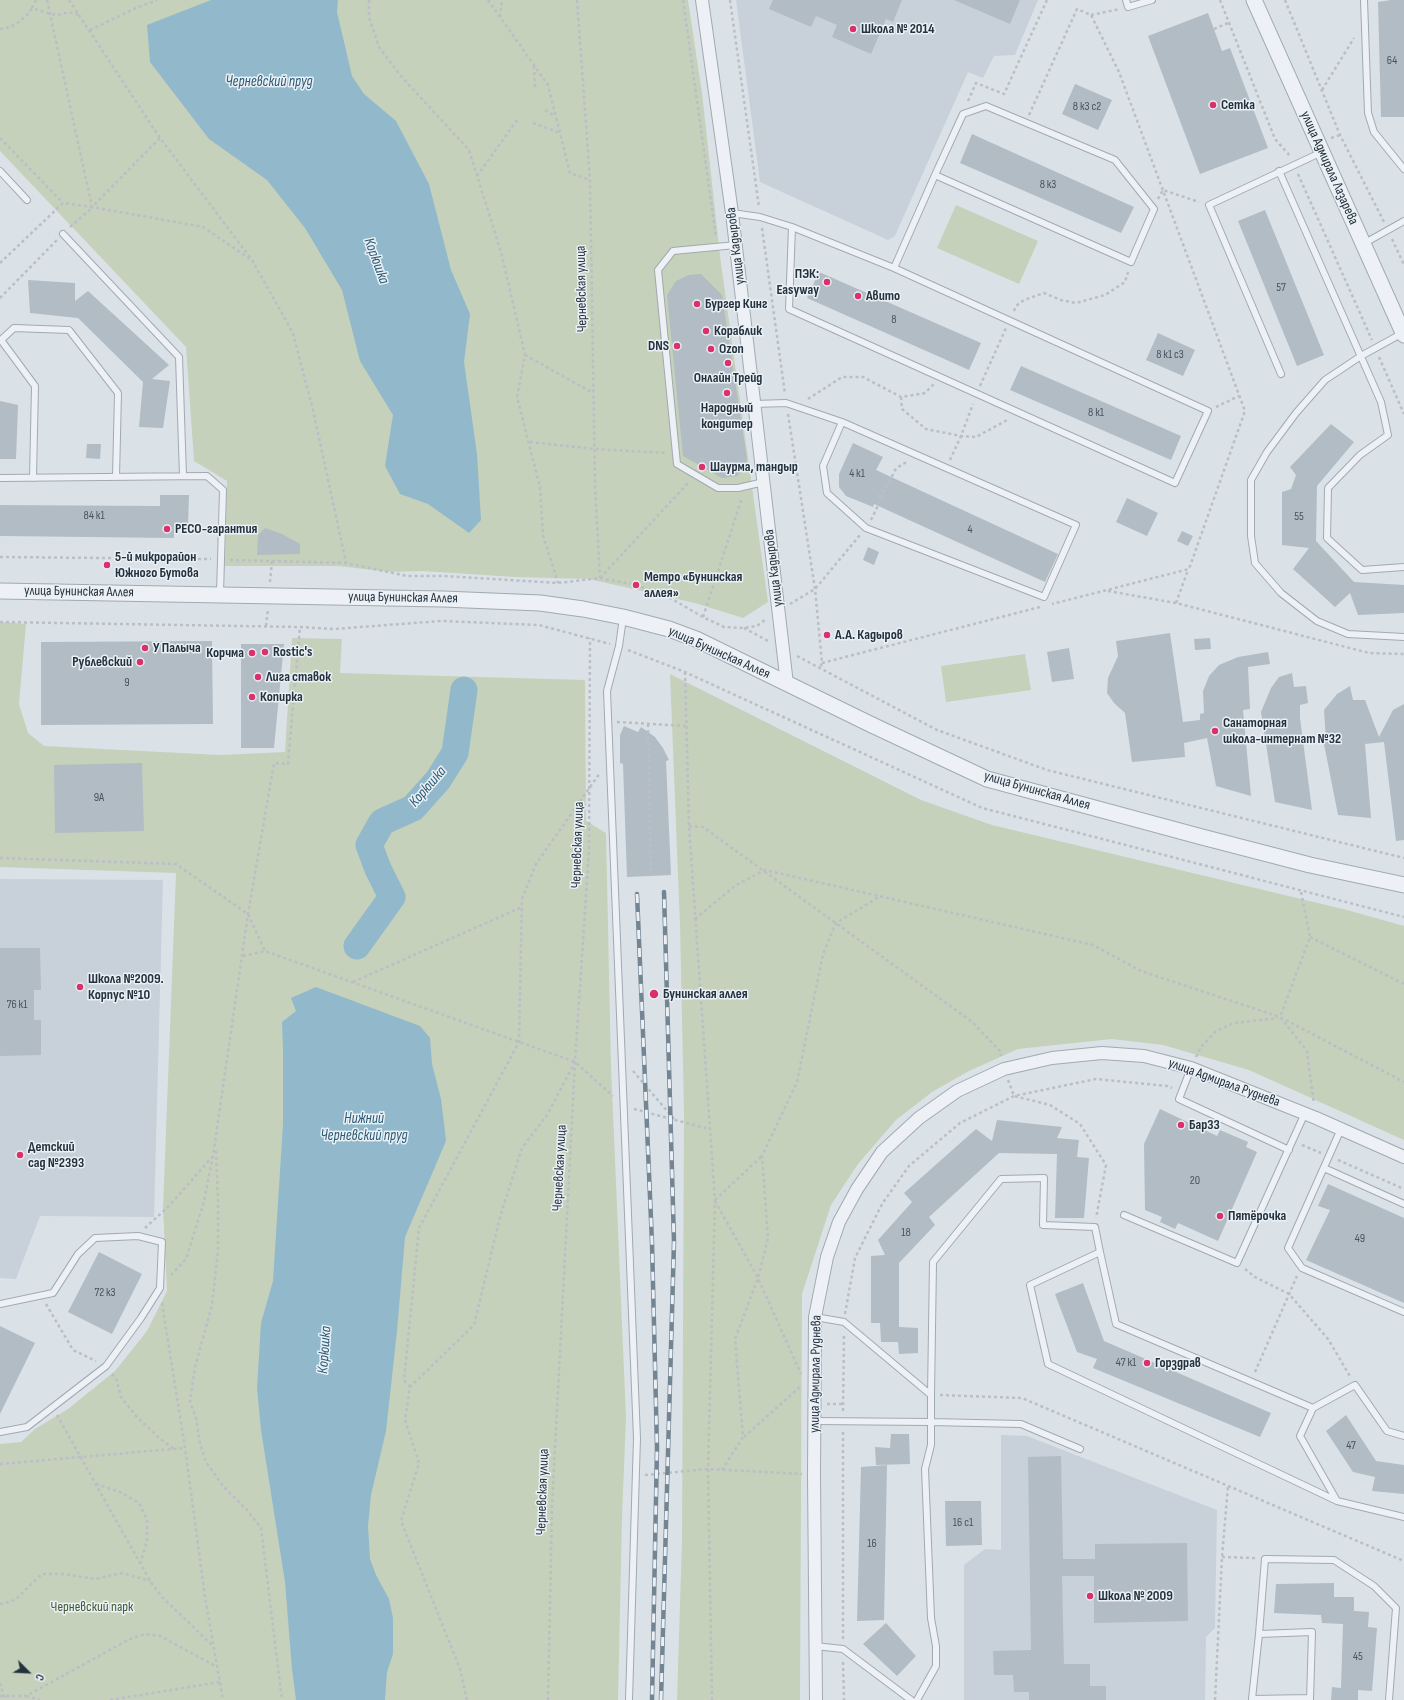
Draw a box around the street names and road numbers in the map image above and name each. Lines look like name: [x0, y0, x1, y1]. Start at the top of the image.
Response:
street label: улица Адмирала Лазарева: [1296, 109, 1362, 227]
street label: улица Кадырова: [723, 206, 749, 286]
street label: Черневская улица: [573, 245, 591, 333]
street label: улица Кадырова: [761, 528, 787, 608]
street label: улица Бунинская Аллея: [24, 583, 134, 601]
street label: улица Бунинская Аллея: [348, 589, 458, 607]
street label: улица Бунинская Аллея: [665, 623, 773, 683]
street label: улица Бунинская Аллея: [982, 768, 1092, 814]
street label: Черневская улица: [568, 801, 588, 889]
street label: улица Адмирала Руднева: [1166, 1055, 1282, 1111]
street label: Черневская улица: [549, 1124, 571, 1212]
street label: улица Адмирала Руднева: [807, 1315, 825, 1433]
street label: Черневская улица: [533, 1448, 553, 1536]

